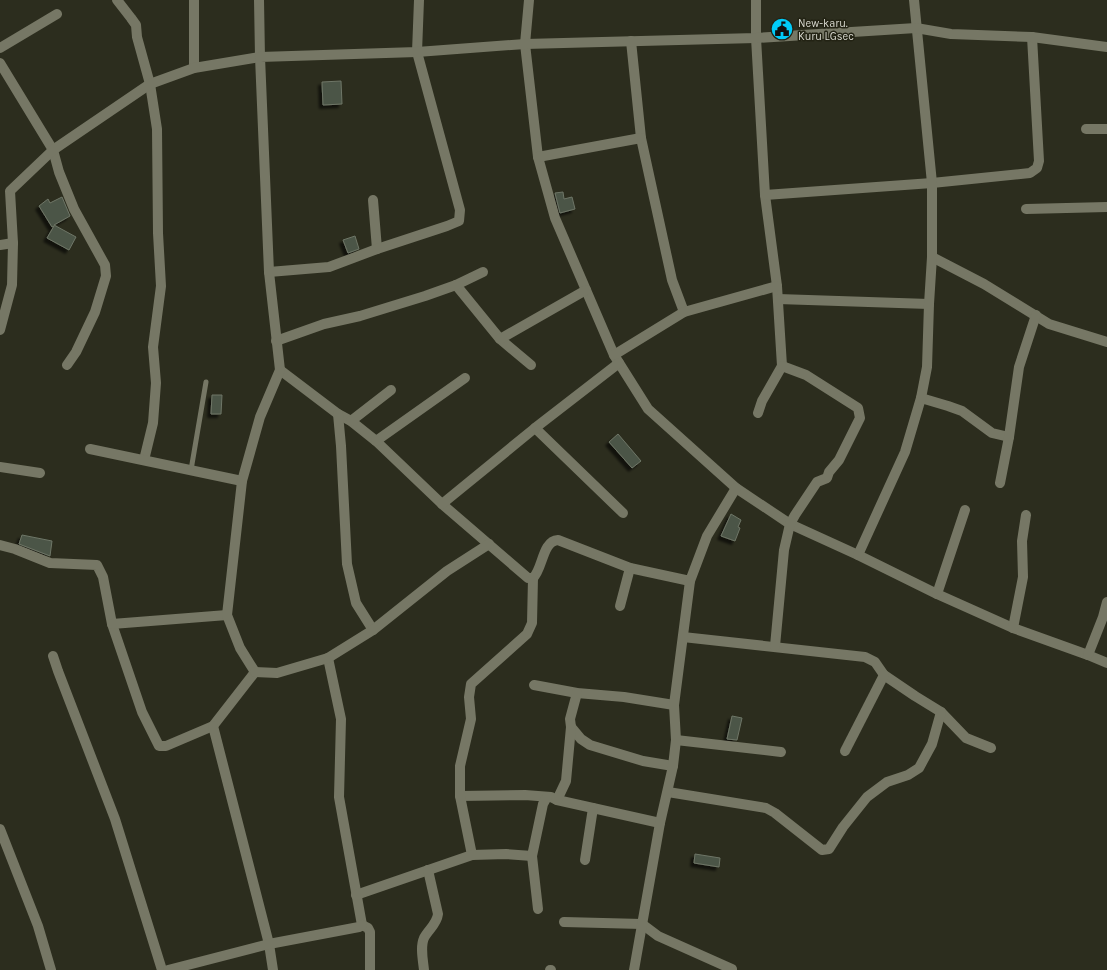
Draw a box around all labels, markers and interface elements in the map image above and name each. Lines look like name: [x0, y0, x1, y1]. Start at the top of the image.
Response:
public building icon: New-karu. Kuru LGsec: [769, 16, 795, 42]
place label: New-karu. Kuru LGsec: [798, 17, 854, 43]

